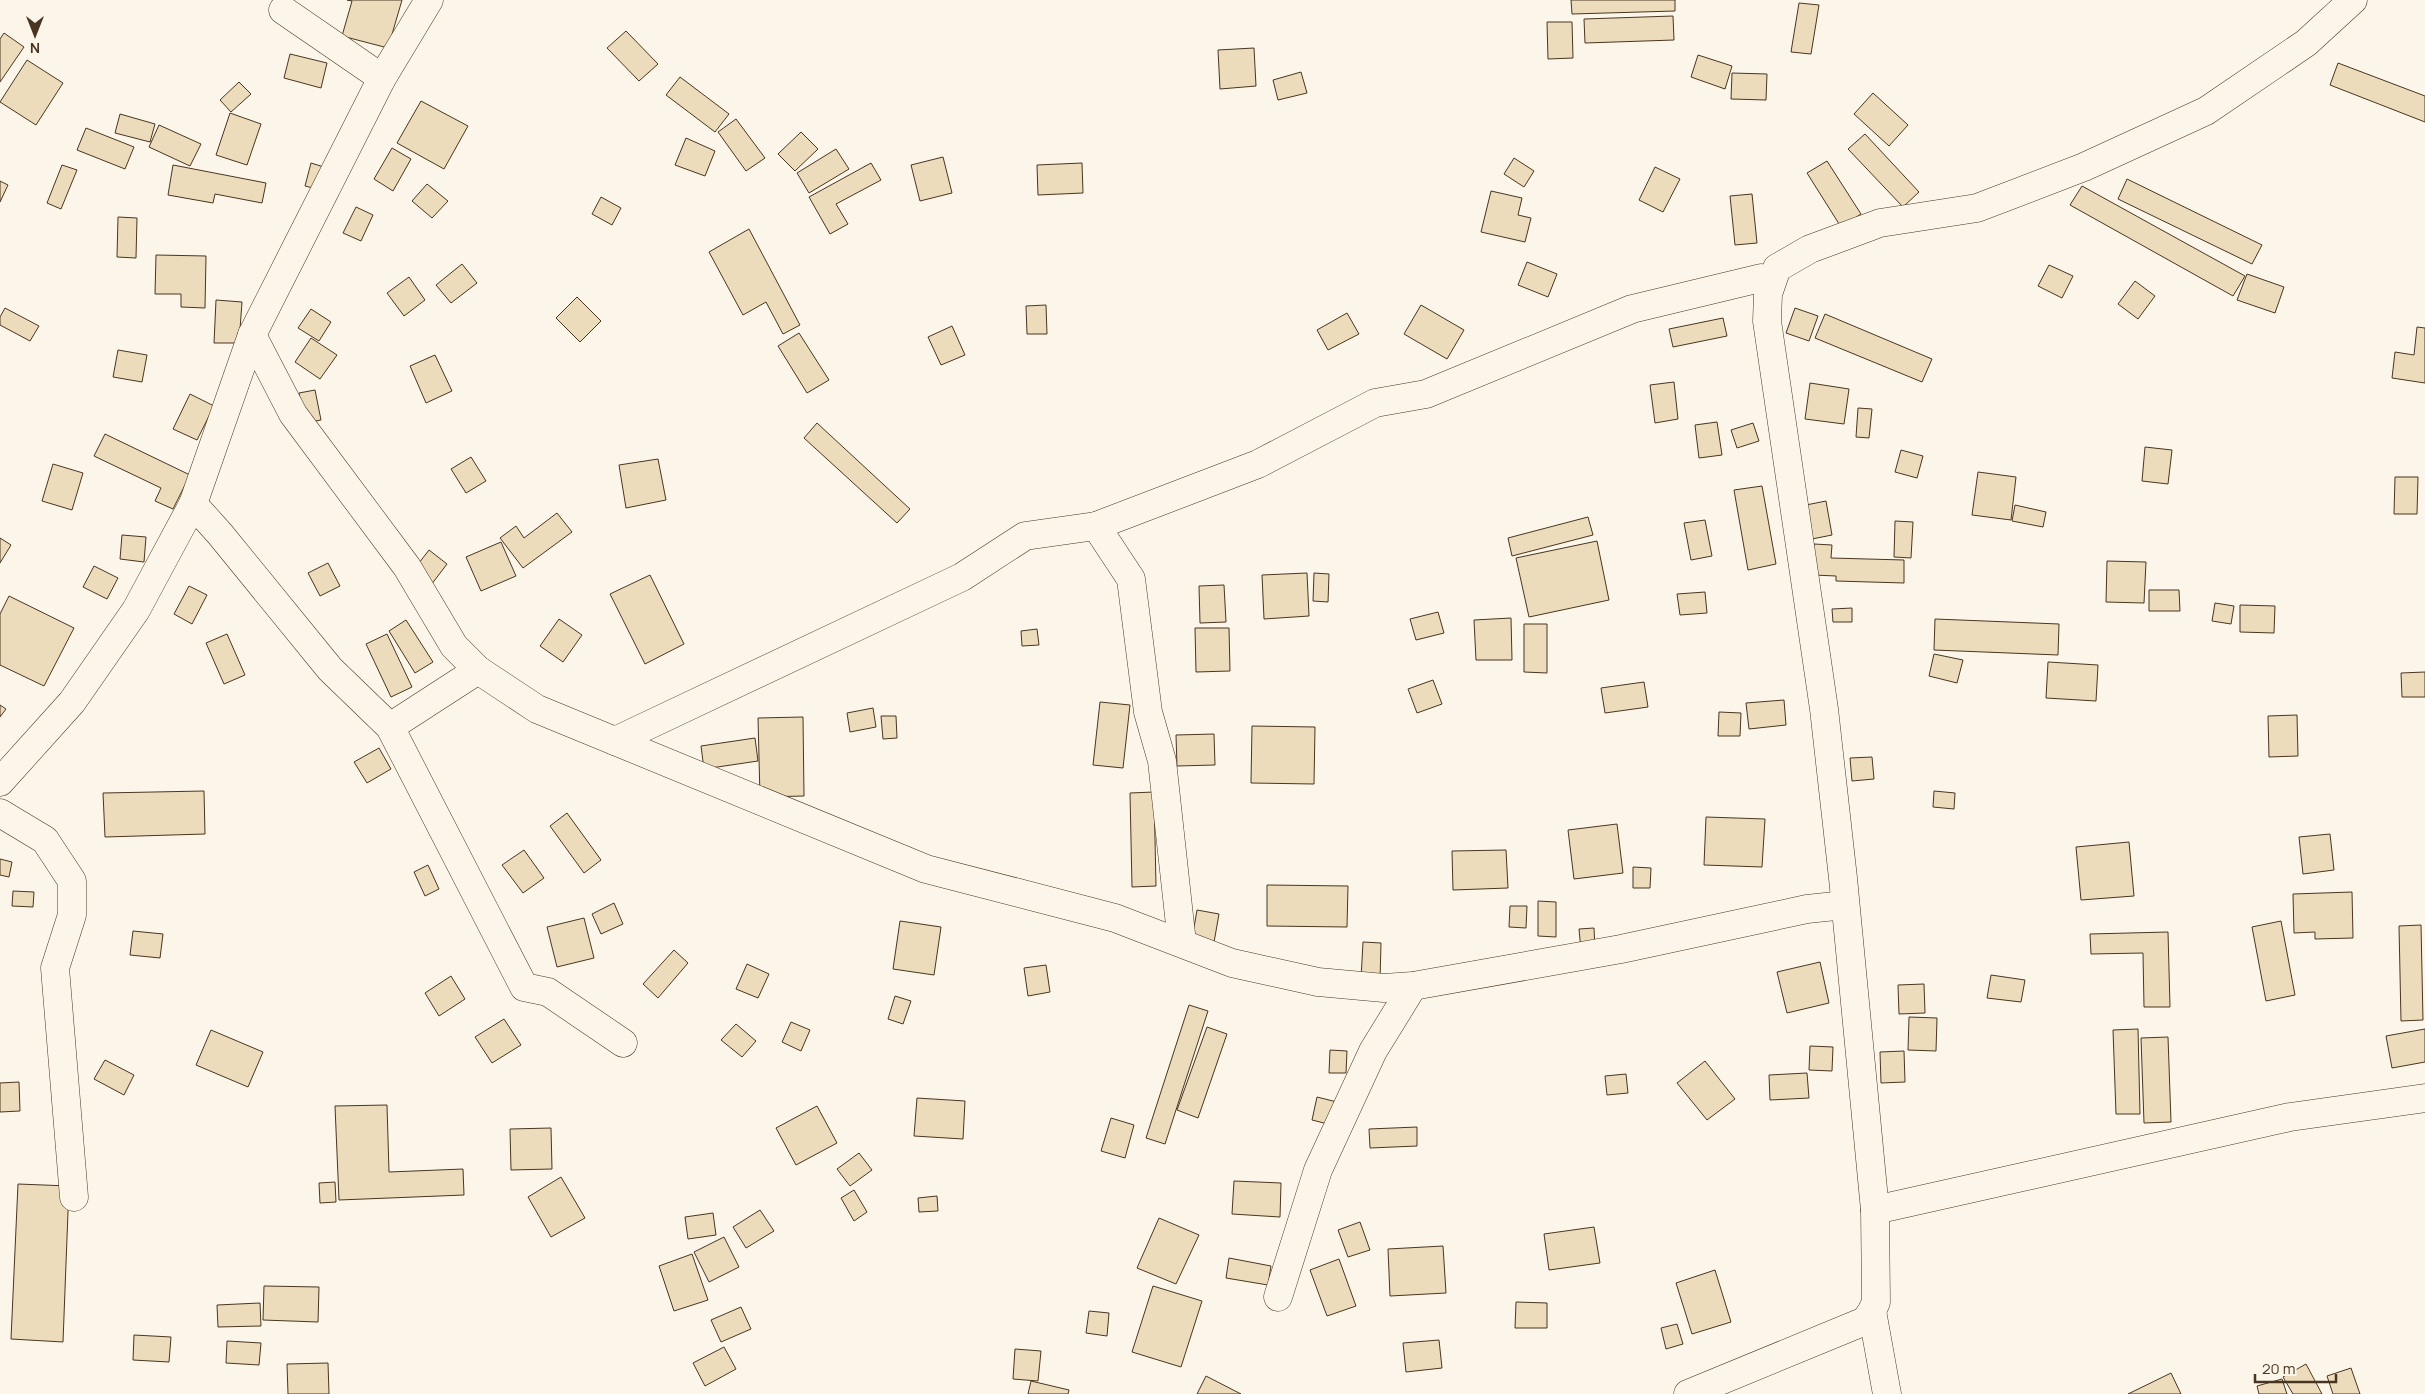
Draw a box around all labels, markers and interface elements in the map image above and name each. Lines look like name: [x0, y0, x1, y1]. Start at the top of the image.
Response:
north arrow: [10, 10, 60, 60]
text: N: [30, 39, 40, 58]
scale bar: [2255, 1352, 2336, 1384]
text: 20 m: [2262, 1358, 2295, 1379]

